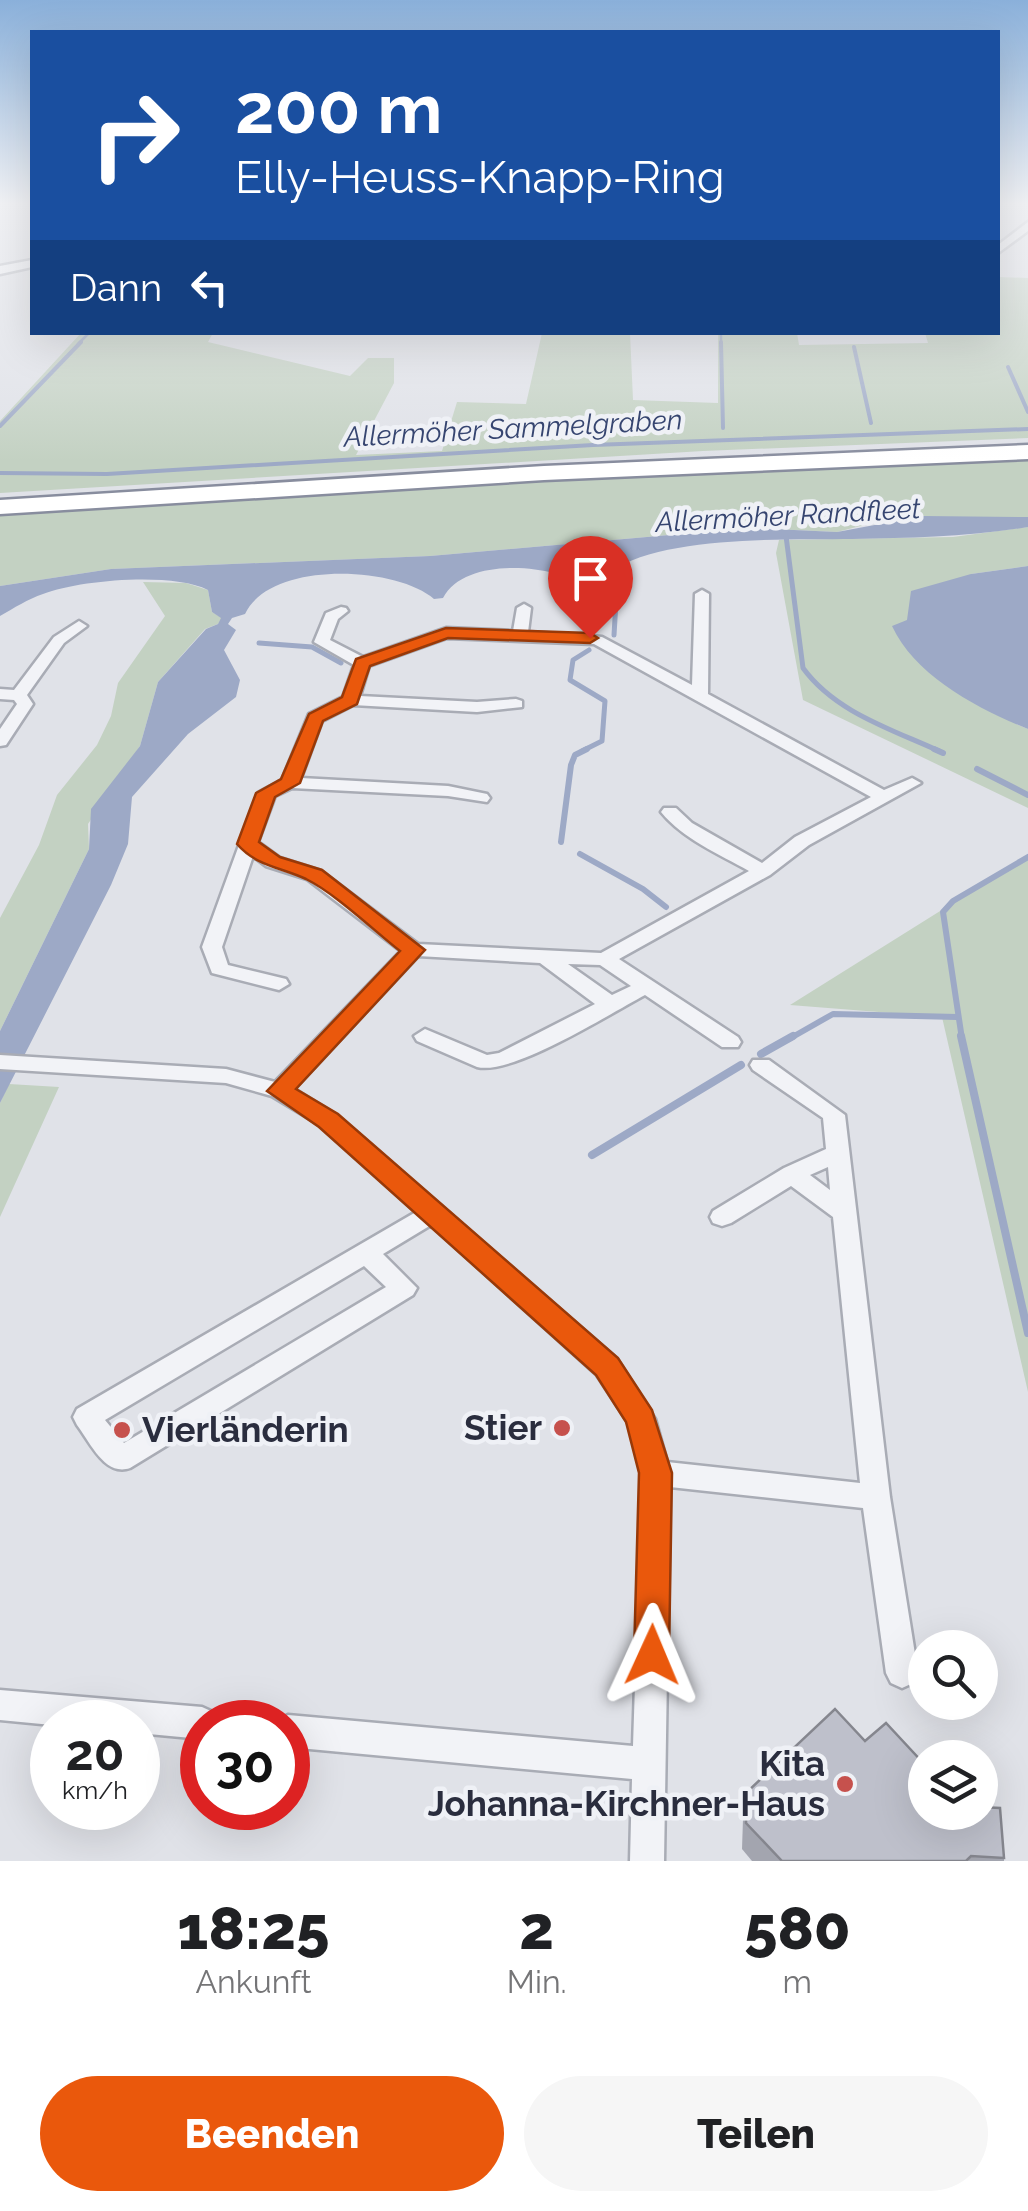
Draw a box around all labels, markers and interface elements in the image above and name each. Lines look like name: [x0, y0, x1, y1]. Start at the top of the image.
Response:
text: 200 m: [235, 67, 442, 149]
icon: right: [70, 70, 200, 200]
text: Elly-Heuss-Knapp-Ring: [235, 151, 725, 204]
icon: left: [182, 260, 237, 315]
text: Dann: [70, 265, 162, 310]
water label: Allermöher Sammelgraben: [341, 403, 683, 454]
water label: Allermöher Randfleet: [653, 492, 922, 539]
pin: [548, 536, 633, 639]
icon: arrive: [563, 551, 618, 606]
place label: Stier: [464, 1407, 542, 1448]
place label: Vierländerin: [142, 1409, 349, 1450]
marker: Stier: [551, 1417, 573, 1439]
marker: Vierländerin: [111, 1419, 133, 1441]
position arrow: [600, 1603, 704, 1707]
map controls: [908, 1630, 998, 1830]
button: search: [908, 1630, 998, 1720]
speed limit sign: 30: [180, 1700, 310, 1830]
text: 20: [66, 1723, 124, 1782]
button: layers: [908, 1740, 998, 1830]
place label: Kita Johanna-Kirchner-Haus: [428, 1743, 825, 1824]
marker: Kita Johanna-Kirchner-Haus: [834, 1773, 856, 1795]
text: km/h: [62, 1775, 128, 1805]
text: 18:25: [177, 1893, 330, 1963]
text: 2: [519, 1893, 554, 1963]
text: 580: [744, 1893, 851, 1963]
text: Ankunft: [195, 1963, 311, 2000]
text: Min.: [507, 1963, 567, 2000]
text: m: [783, 1963, 812, 2000]
button: Beenden: [40, 2076, 504, 2191]
button: Teilen: [524, 2076, 988, 2191]

